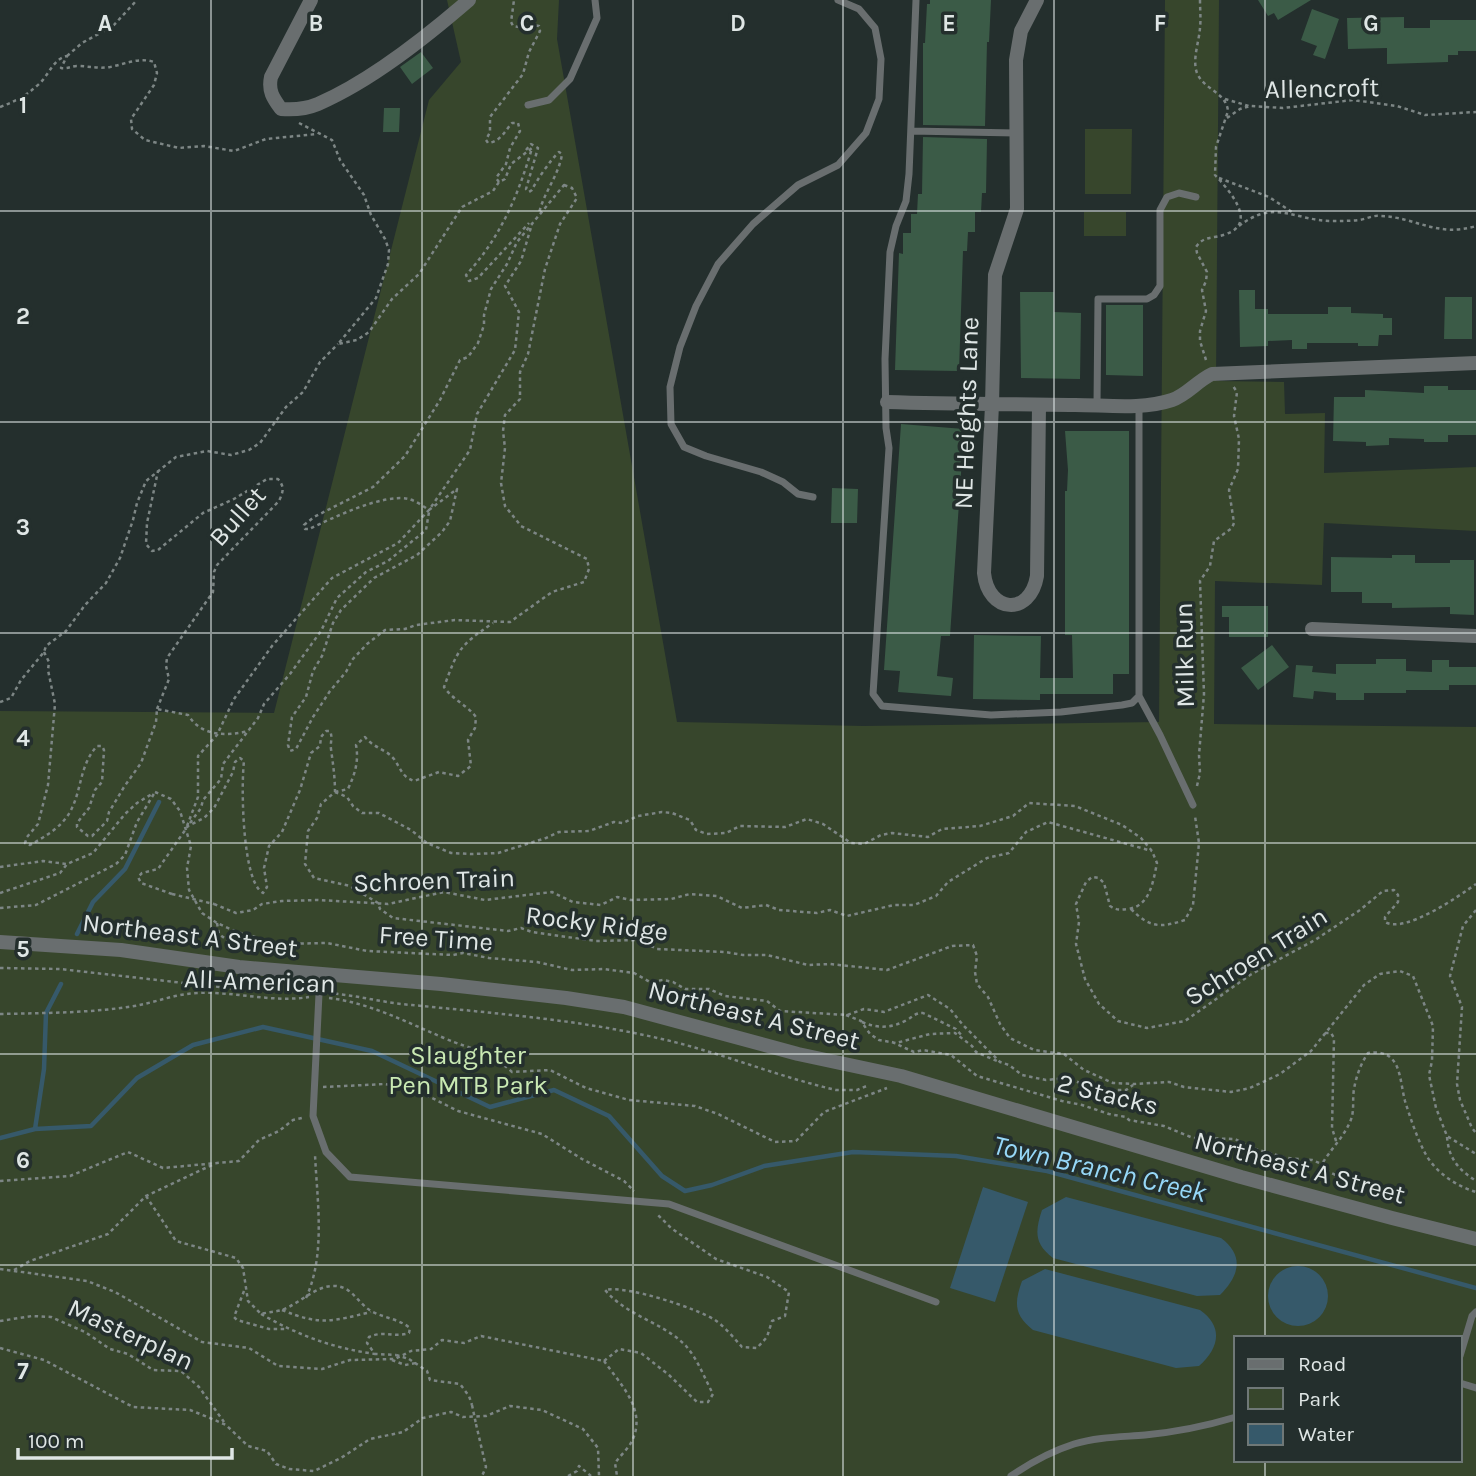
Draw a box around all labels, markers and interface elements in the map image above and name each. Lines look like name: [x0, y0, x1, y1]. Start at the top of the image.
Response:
text: A: [98, 10, 112, 37]
text: B: [309, 10, 323, 37]
text: C: [520, 10, 534, 37]
text: D: [730, 10, 746, 37]
text: E: [942, 10, 956, 37]
text: F: [1154, 10, 1166, 37]
text: G: [1363, 10, 1379, 37]
street label: Allencroft: [1265, 72, 1380, 105]
text: 1: [19, 92, 27, 119]
text: 2: [16, 303, 30, 330]
street label: NE Heights Lane: [948, 316, 985, 510]
street label: Bullet: [203, 480, 272, 553]
text: 3: [16, 514, 30, 541]
street label: Milk Run: [1168, 602, 1201, 708]
text: 4: [16, 725, 30, 752]
street label: Schroen Train: [353, 862, 515, 899]
street label: Rocky Ridge: [524, 899, 670, 948]
street label: Schroen Train: [1179, 900, 1333, 1012]
street label: Northeast A Street: [81, 907, 300, 964]
street label: Free Time: [378, 919, 494, 958]
text: 5: [16, 936, 30, 963]
street label: All-American: [184, 963, 336, 1000]
street label: Northeast A Street: [645, 974, 863, 1057]
park label: Slaughter Pen MTB Park: [388, 1040, 548, 1101]
street label: 2 Stacks: [1054, 1067, 1161, 1122]
street label: Northeast A Street: [1191, 1124, 1409, 1211]
water label: Town Branch Creek: [990, 1128, 1210, 1209]
text: 6: [16, 1147, 30, 1174]
street label: Masterplan: [63, 1292, 199, 1377]
legend: [1234, 1336, 1462, 1462]
text: Road: [1298, 1352, 1346, 1376]
text: 7: [17, 1358, 29, 1385]
text: Park: [1298, 1387, 1341, 1411]
scale bar: [18, 1416, 231, 1460]
text: Water: [1298, 1422, 1354, 1446]
text: 100 m: [28, 1429, 85, 1453]

